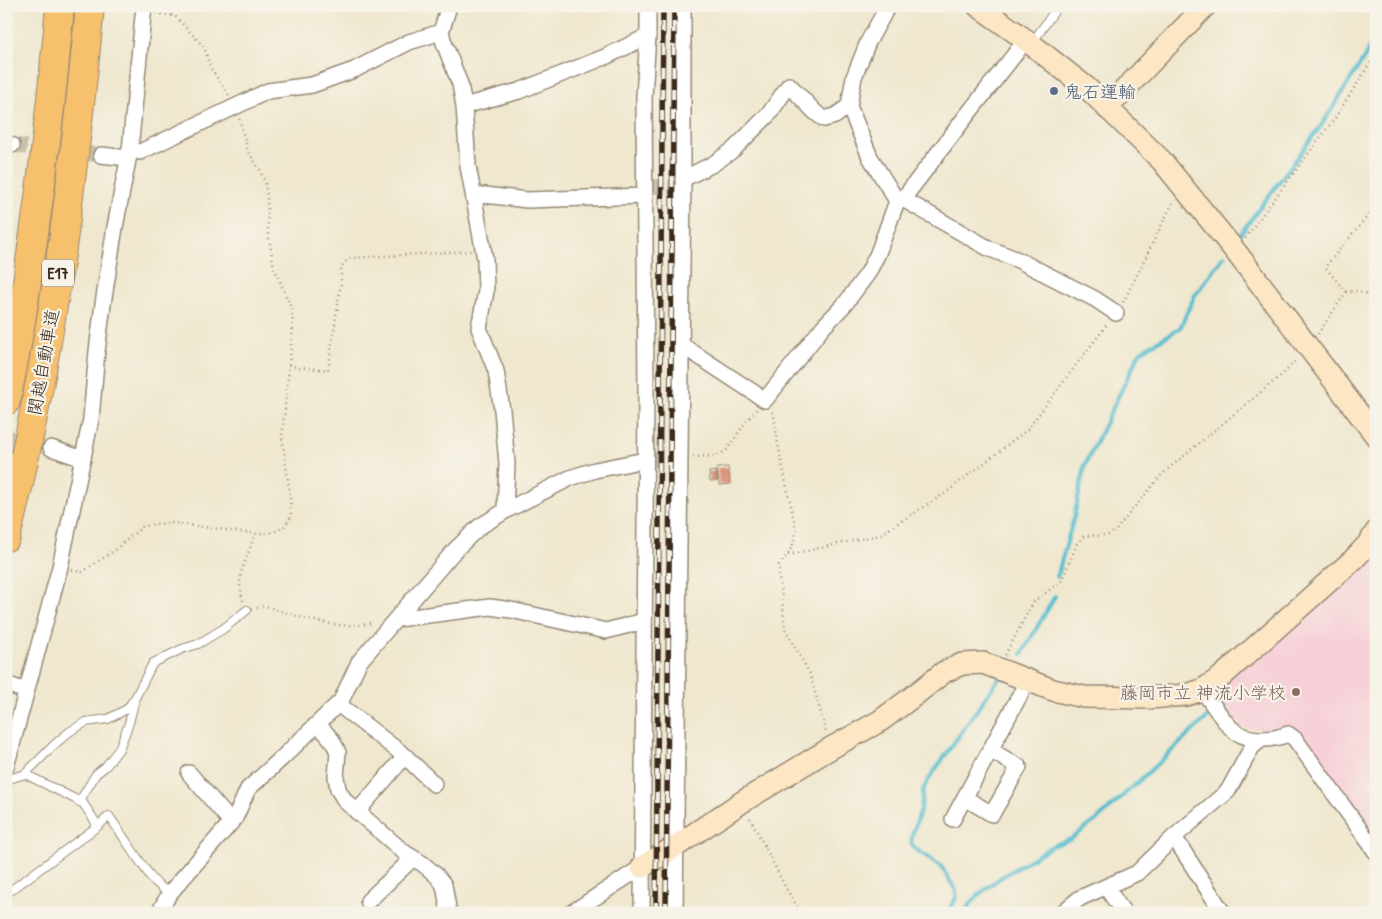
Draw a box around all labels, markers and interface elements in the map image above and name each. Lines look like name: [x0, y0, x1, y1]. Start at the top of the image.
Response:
place label: 鬼石運輸: [1064, 79, 1136, 104]
marker: 鬼石運輸: [1048, 85, 1060, 97]
road number: E17: [42, 260, 74, 286]
street label: 関越自動車道: [21, 307, 65, 417]
place label: 藤岡市立 神流小学校: [1120, 680, 1286, 705]
marker: 藤岡市立 神流小学校: [1290, 686, 1302, 698]

